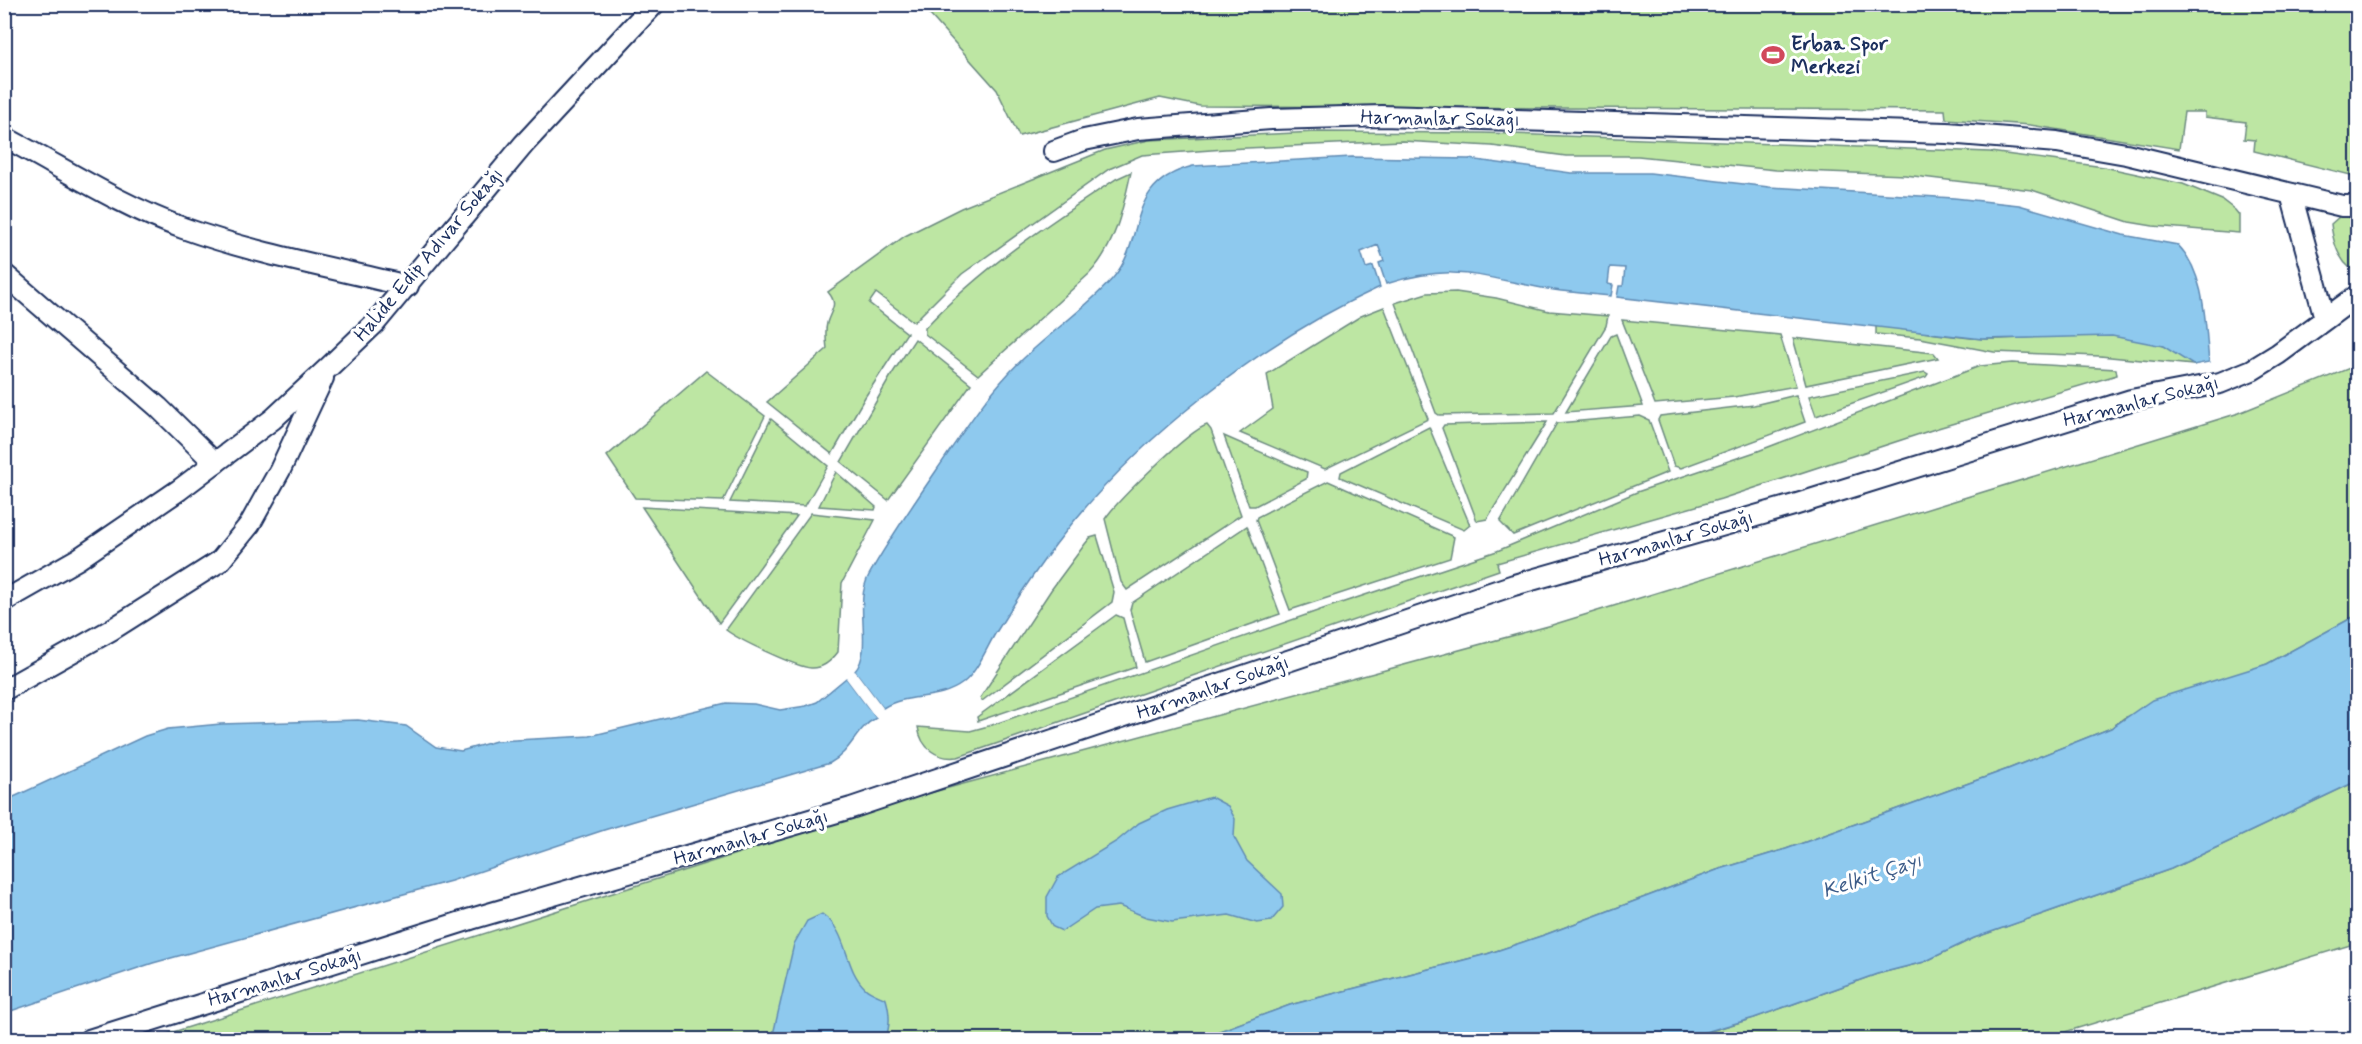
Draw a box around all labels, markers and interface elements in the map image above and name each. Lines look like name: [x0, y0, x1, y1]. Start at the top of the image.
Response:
place label: Erbaa Spor Merkezi: [1791, 31, 1888, 81]
sports icon: Erbaa Spor Merkezi: [1760, 42, 1786, 68]
street label: Harmanlar Sokağı: [1360, 104, 1520, 134]
street label: Halide Edip Adıvar Sokağı: [348, 162, 510, 348]
street label: Harmanlar Sokağı: [2060, 370, 2222, 434]
street label: Harmanlar Sokağı: [1596, 504, 1756, 574]
street label: Harmanlar Sokağı: [1133, 649, 1293, 727]
street label: Harmanlar Sokağı: [671, 803, 831, 873]
water label: Kelkit Çayı: [1819, 847, 1925, 905]
street label: Harmanlar Sokağı: [205, 942, 365, 1014]

